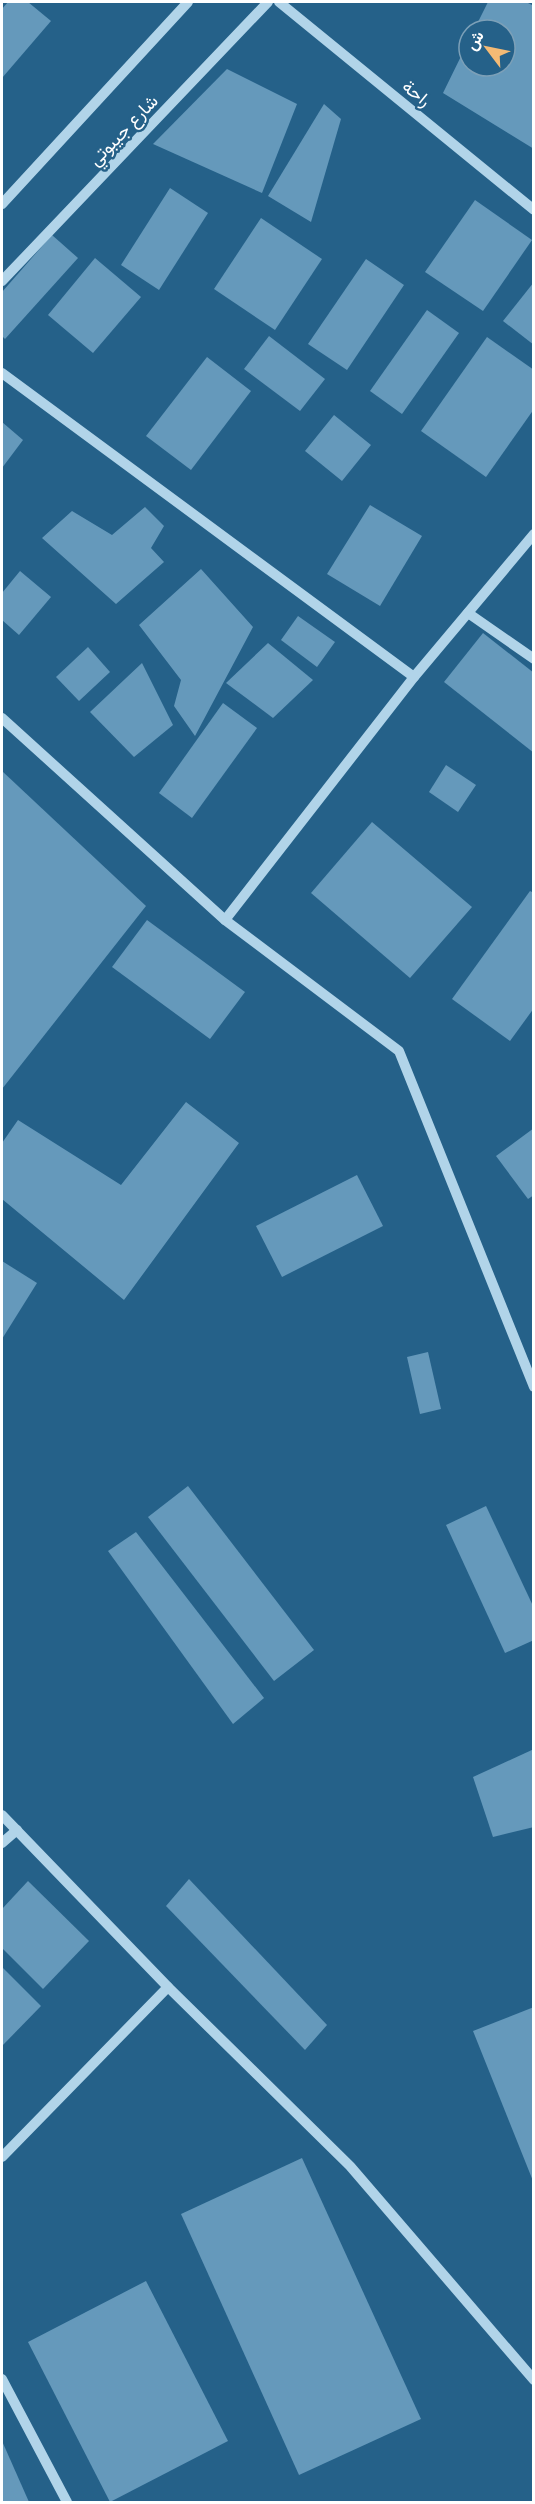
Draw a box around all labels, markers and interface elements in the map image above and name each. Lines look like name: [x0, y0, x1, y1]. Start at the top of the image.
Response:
north arrow: [457, 18, 517, 78]
text: ش: [460, 26, 489, 54]
street label: راحة: [397, 74, 437, 112]
street label: شارع جيبوتي: [83, 89, 166, 173]

